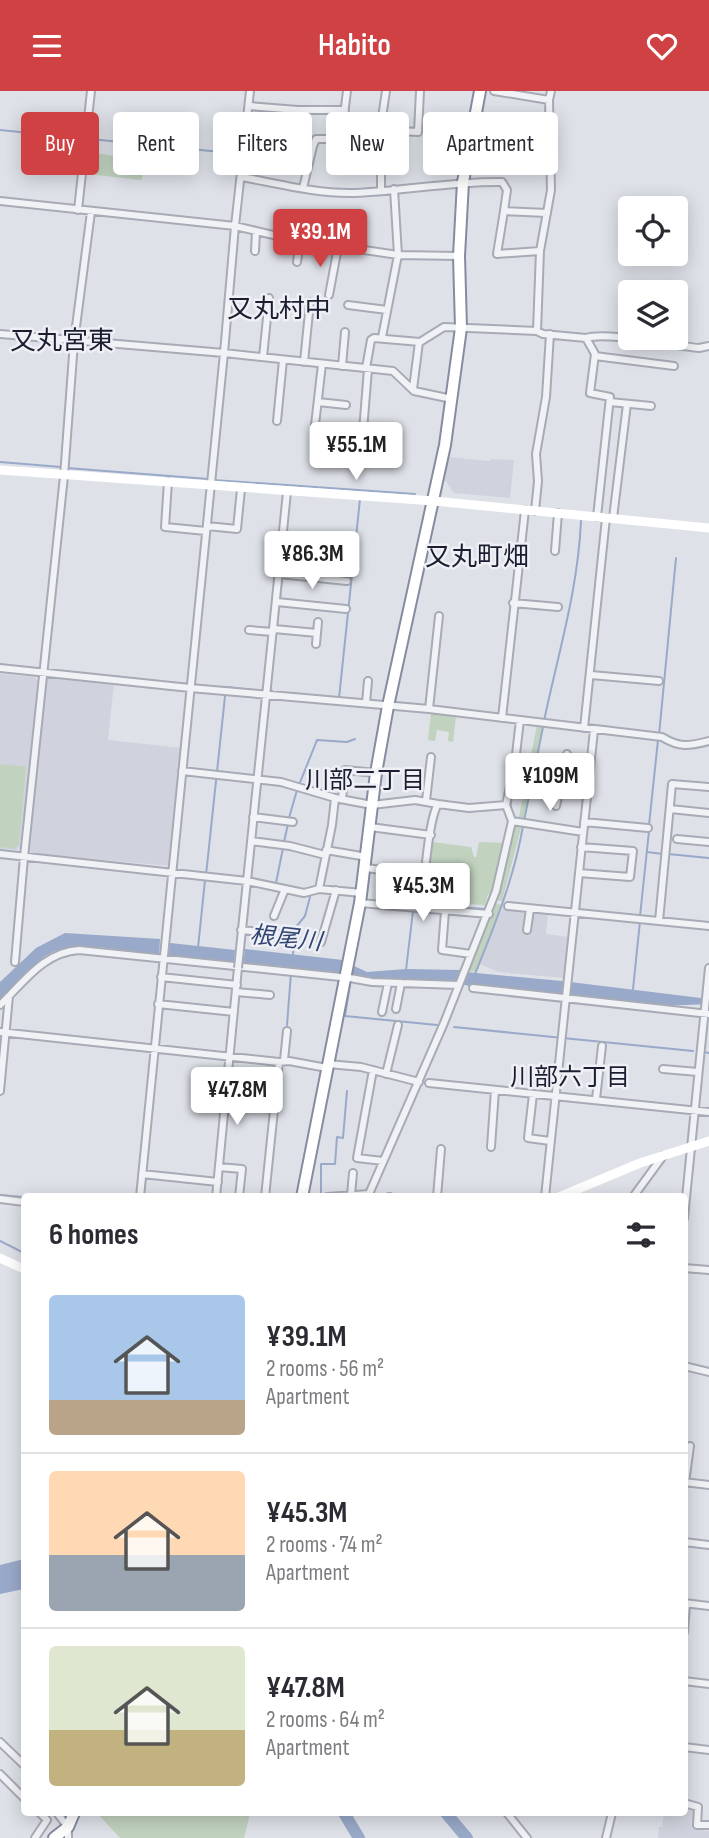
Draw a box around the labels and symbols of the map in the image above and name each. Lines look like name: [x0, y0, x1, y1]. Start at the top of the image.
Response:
pin: ¥39.1M: [263, 209, 377, 269]
district label: 又丸村中: [227, 294, 331, 325]
district label: 又丸宮東: [10, 326, 114, 357]
pin: ¥55.1M: [299, 423, 413, 482]
pin: ¥86.3M: [255, 531, 369, 591]
district label: 又丸町畑: [425, 542, 529, 573]
pin: ¥109M: [501, 753, 599, 813]
district label: 川部二丁目: [305, 766, 425, 795]
pin: ¥45.3M: [366, 863, 480, 923]
water label: 根尾川: [249, 920, 326, 957]
district label: 川部六丁目: [510, 1063, 630, 1092]
pin: ¥47.8M: [180, 1067, 294, 1127]

